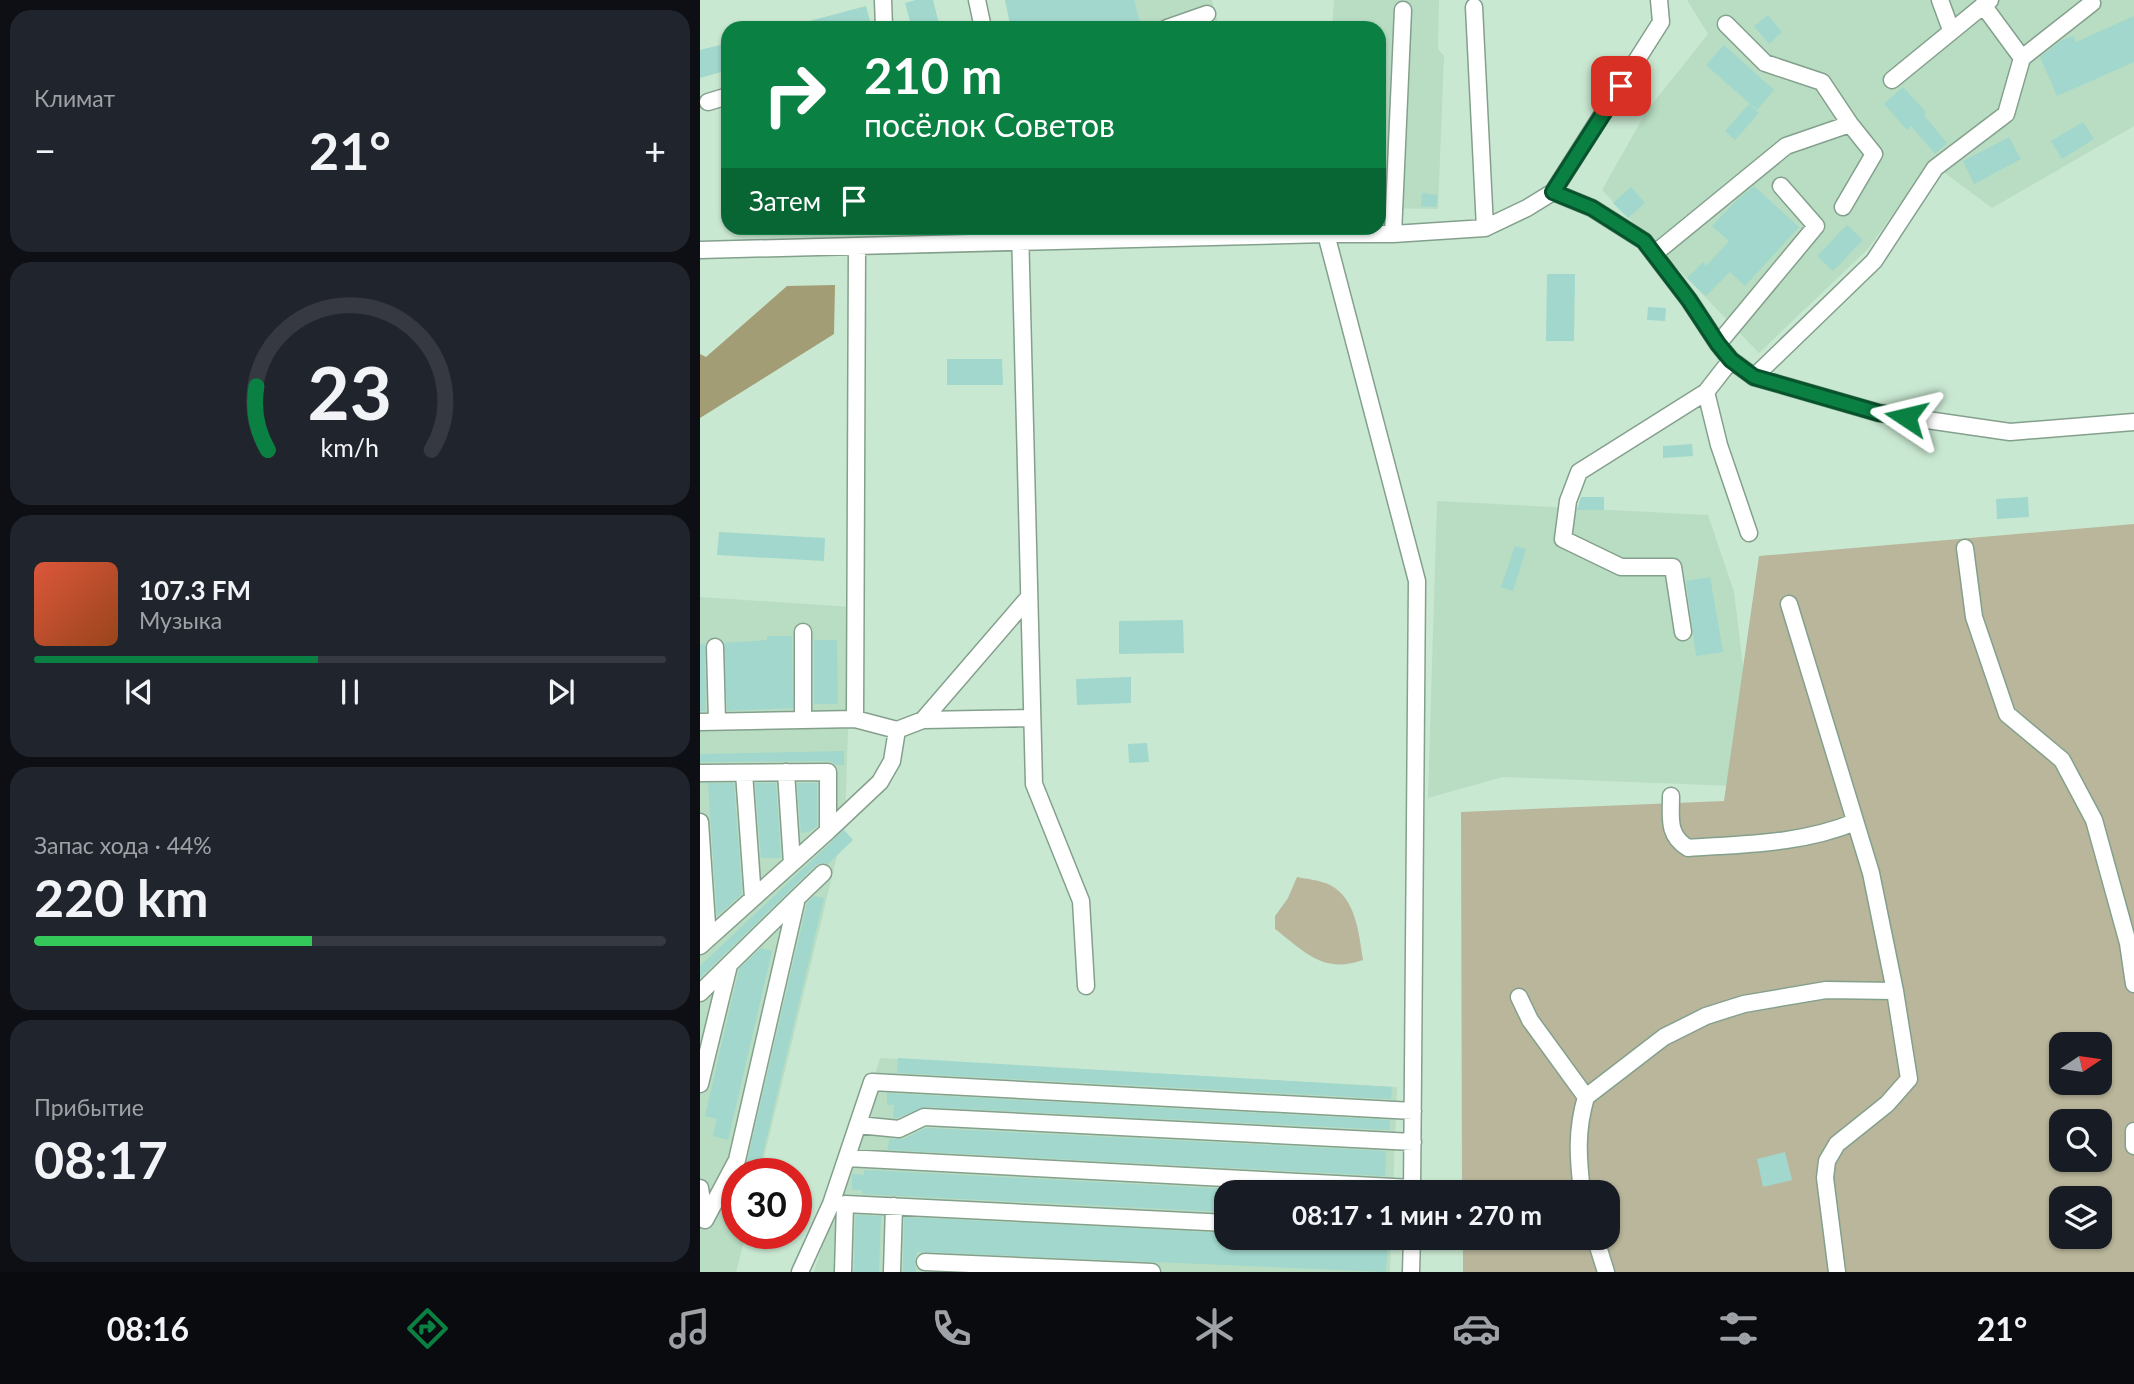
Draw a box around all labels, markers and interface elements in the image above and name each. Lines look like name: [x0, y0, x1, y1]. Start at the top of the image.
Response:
text: 210 m: [864, 46, 1002, 104]
icon: right: [749, 49, 840, 140]
pin: [1591, 56, 1651, 116]
icon: arrive: [1602, 67, 1640, 105]
text: Климат: [34, 84, 115, 112]
text: посёлок Советов: [864, 105, 1115, 144]
text: 21°: [309, 119, 391, 181]
text: −: [34, 127, 56, 173]
text: +: [644, 127, 666, 173]
icon: arrive: [835, 182, 873, 220]
text: Затем: [749, 185, 821, 217]
text: 23: [308, 348, 392, 436]
position arrow: [1869, 380, 1943, 454]
text: km/h: [321, 431, 379, 461]
text: 107.3 FM: [139, 574, 251, 606]
text: Музыка: [139, 606, 222, 634]
icon: previous: [120, 673, 158, 711]
icon: pause: [331, 673, 369, 711]
icon: next: [542, 673, 580, 711]
text: Запас хода · 44%: [34, 831, 212, 859]
text: 220 km: [34, 866, 208, 928]
north arrow: [2049, 1032, 2112, 1096]
map controls: [2049, 1032, 2112, 1249]
text: Прибытие: [34, 1093, 144, 1121]
button: search: [2049, 1109, 2112, 1172]
text: 08:17: [34, 1128, 168, 1190]
speed limit sign: 30: [721, 1158, 812, 1249]
button: layers: [2049, 1186, 2112, 1249]
text: 08:17 · 1 мин · 270 m: [1292, 1199, 1542, 1231]
icon: directions: [403, 1304, 452, 1353]
icon: music: [665, 1304, 714, 1353]
icon: phone: [927, 1304, 976, 1353]
icon: climate: [1190, 1304, 1239, 1353]
icon: car: [1452, 1304, 1501, 1353]
icon: filters: [1714, 1304, 1763, 1353]
text: 08:16: [107, 1309, 189, 1348]
text: 21°: [1977, 1309, 2027, 1348]

